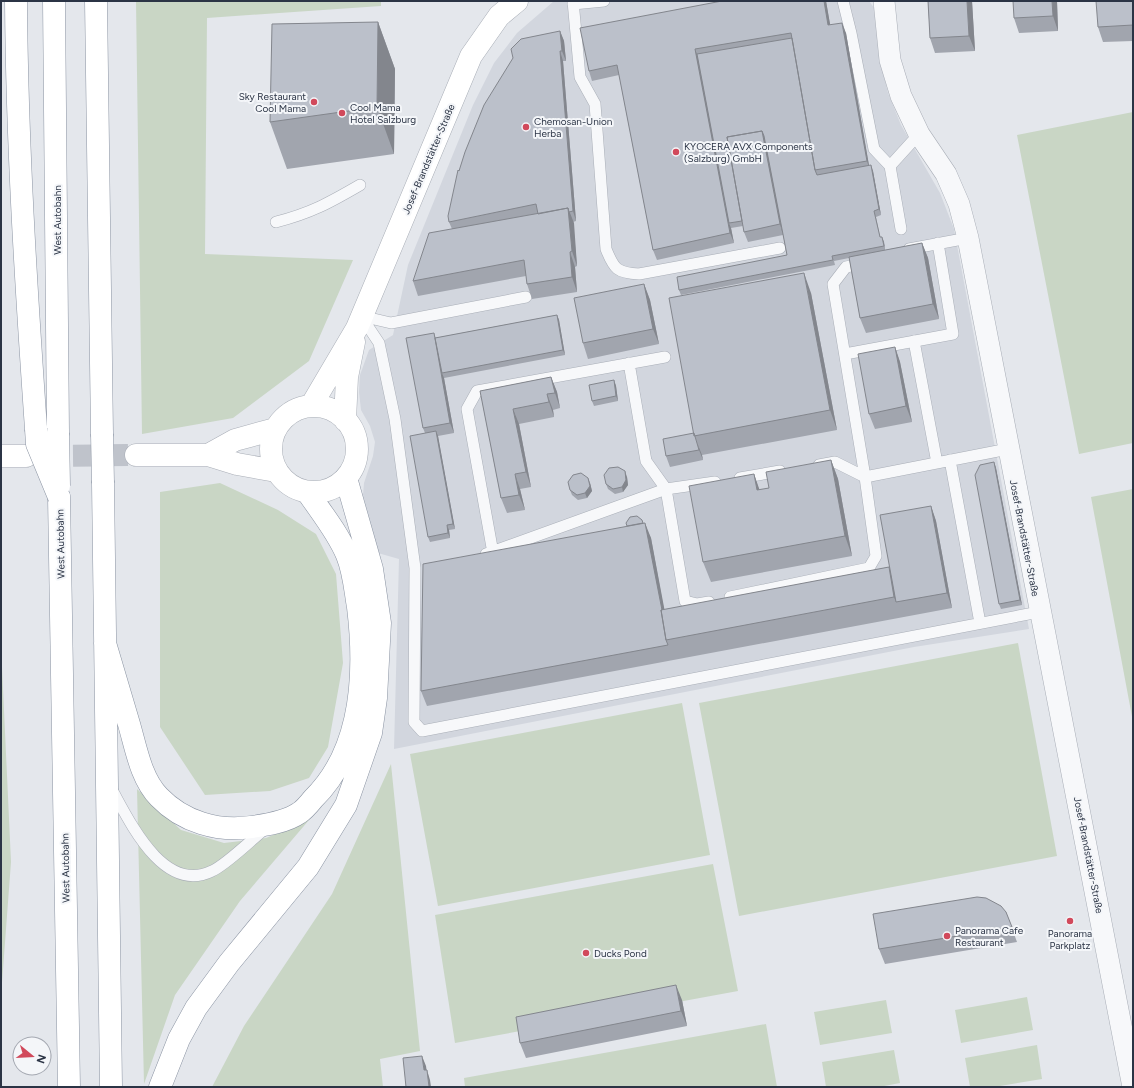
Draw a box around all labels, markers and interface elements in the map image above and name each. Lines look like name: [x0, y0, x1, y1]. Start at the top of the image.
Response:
place label: Sky Restaurant Cool Mama: [239, 90, 306, 115]
marker: Sky Restaurant Cool Mama: [309, 97, 319, 107]
place label: Cool Mama Hotel Salzburg: [350, 101, 416, 126]
street label: Josef-Brandstätter-Straße: [399, 102, 458, 216]
marker: Cool Mama Hotel Salzburg: [337, 108, 347, 118]
place label: Chemosan-Union Herba: [534, 115, 613, 140]
marker: Chemosan-Union Herba: [521, 122, 531, 132]
place label: KYOCERA AVX Components (Salzburg) GmbH: [684, 140, 813, 165]
marker: KYOCERA AVX Components (Salzburg) GmbH: [671, 147, 681, 157]
street label: West Autobahn: [51, 185, 64, 255]
street label: Josef-Brandstätter-Straße: [1007, 479, 1042, 598]
street label: West Autobahn: [53, 509, 68, 579]
street label: Josef-Brandstätter-Straße: [1071, 796, 1106, 915]
street label: West Autobahn: [58, 833, 73, 903]
marker: Panorama Parkplatz: [1065, 916, 1075, 926]
place label: Panorama Cafe Restaurant: [955, 924, 1024, 949]
place label: Panorama Parkplatz: [1048, 927, 1092, 952]
marker: Panorama Cafe Restaurant: [942, 931, 952, 941]
place label: Ducks Pond: [594, 947, 647, 960]
marker: Ducks Pond: [581, 948, 591, 958]
north arrow: [12, 1036, 52, 1076]
text: N: [34, 1053, 49, 1065]

